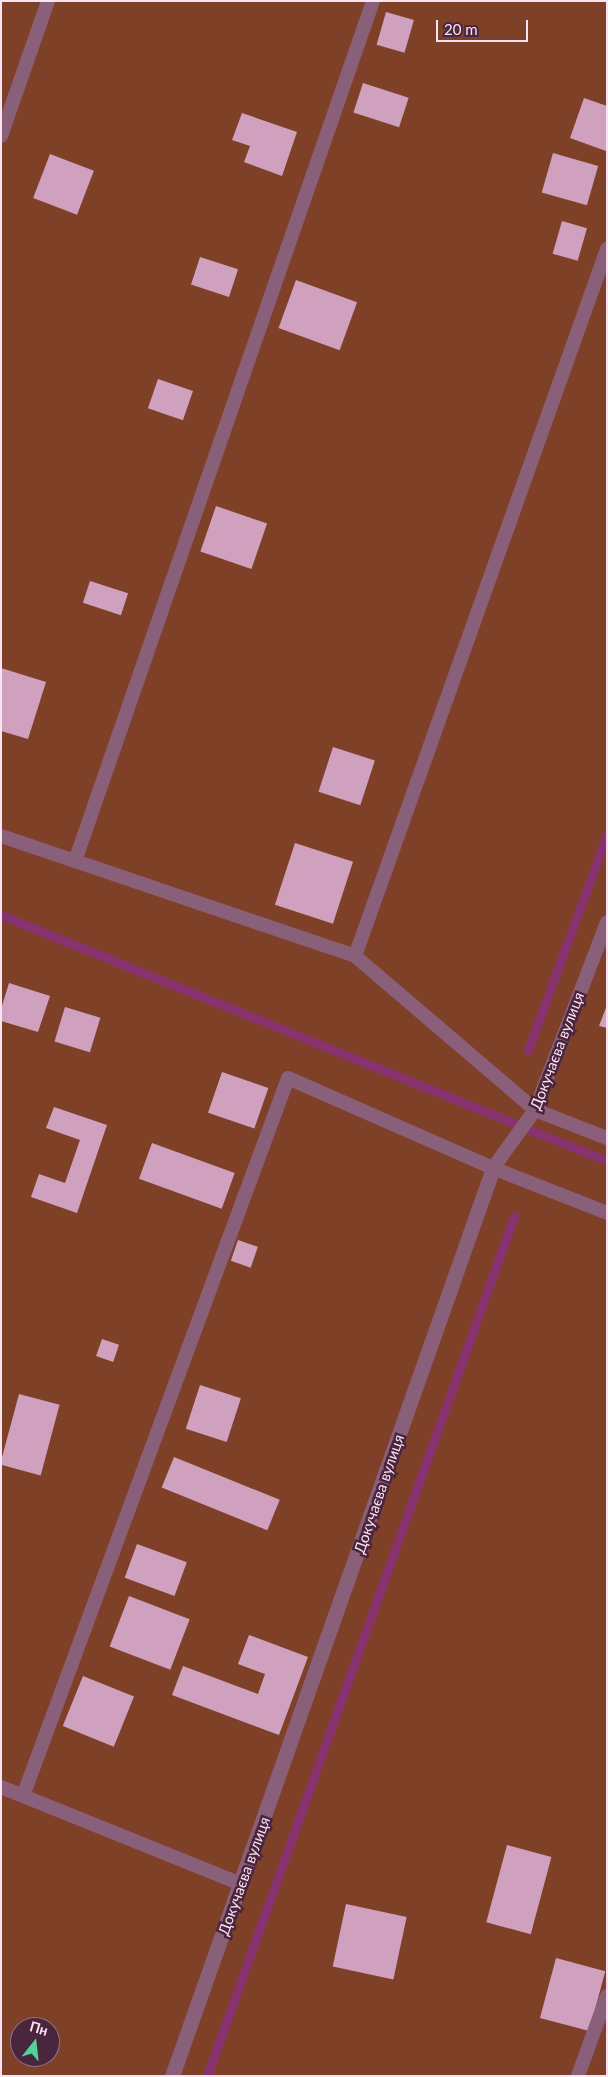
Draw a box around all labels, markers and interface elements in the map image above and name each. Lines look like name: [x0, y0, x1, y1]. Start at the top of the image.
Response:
scale bar: [438, 10, 530, 42]
text: 20 m: [444, 20, 478, 38]
street label: Докучаєва вулиця: [526, 990, 588, 1112]
street label: Докучаєва вулиця: [350, 1432, 408, 1556]
street label: Докучаєва вулиця: [214, 1814, 274, 1938]
north arrow: [10, 2017, 60, 2067]
text: Пн: [28, 2017, 50, 2039]

